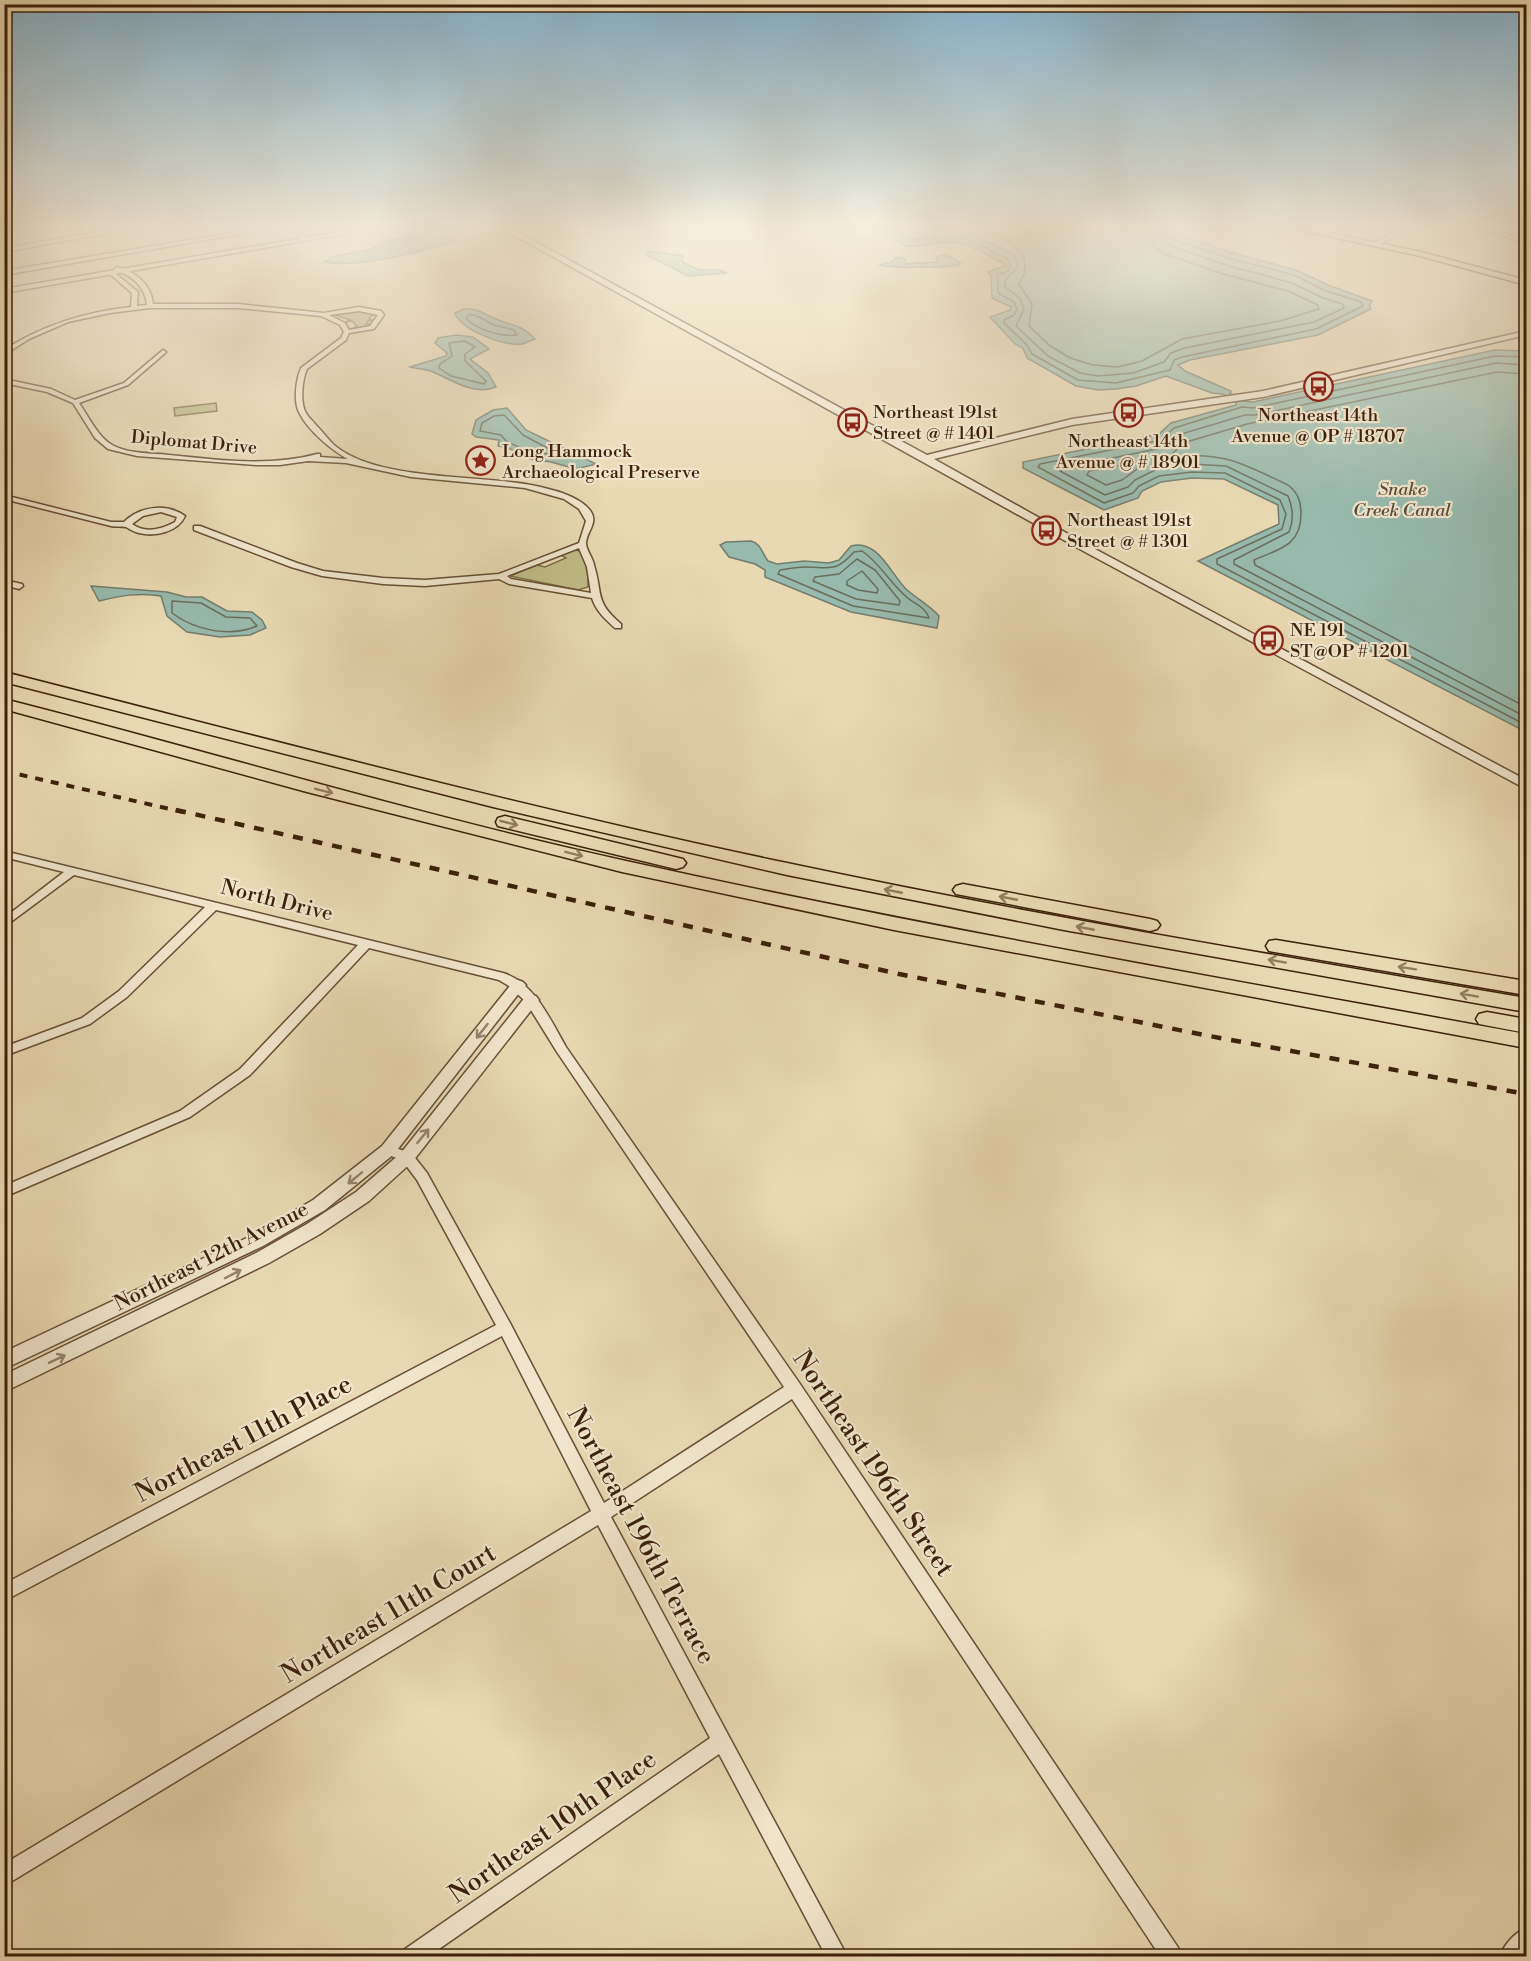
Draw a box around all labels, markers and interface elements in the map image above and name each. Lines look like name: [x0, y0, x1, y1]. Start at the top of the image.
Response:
bus stop icon: Northeast 14th Avenue @ OP # 18707: [1302, 370, 1334, 402]
bus stop icon: Northeast 14th Avenue @ # 18901: [1112, 396, 1144, 428]
place label: Northeast 191st Street @ # 1401: [873, 401, 998, 445]
place label: Northeast 14th Avenue @ OP # 18707: [1230, 404, 1405, 448]
bus stop icon: Northeast 191st Street @ # 1401: [836, 406, 868, 438]
street label: Diplomat Drive: [130, 426, 258, 459]
place label: Northeast 14th Avenue @ # 18901: [1055, 430, 1200, 474]
place label: Long Hammock Archaeological Preserve: [501, 440, 700, 484]
place icon: Long Hammock Archaeological Preserve: [465, 445, 497, 477]
water label: Snake Creek Canal: [1353, 478, 1451, 522]
place label: Northeast 191st Street @ # 1301: [1067, 509, 1192, 553]
bus stop icon: Northeast 191st Street @ # 1301: [1030, 514, 1062, 546]
place label: NE 191 ST@OP # 1201: [1290, 619, 1409, 663]
bus stop icon: NE 191 ST@OP # 1201: [1253, 624, 1285, 656]
one-way arrow: [314, 786, 333, 798]
one-way arrow: [499, 817, 518, 829]
one-way arrow: [565, 849, 584, 861]
street label: North Drive: [218, 874, 336, 927]
one-way arrow: [884, 885, 904, 896]
one-way arrow: [998, 892, 1018, 903]
one-way arrow: [1075, 922, 1095, 933]
one-way arrow: [1267, 956, 1287, 967]
one-way arrow: [1397, 963, 1417, 974]
one-way arrow: [1460, 989, 1479, 1000]
one-way arrow: [476, 1022, 489, 1038]
one-way arrow: [417, 1129, 430, 1145]
one-way arrow: [348, 1171, 364, 1184]
street label: Northeast 12th Avenue: [110, 1197, 313, 1317]
one-way arrow: [223, 1267, 241, 1279]
street label: Northeast 196th Street: [786, 1344, 961, 1583]
one-way arrow: [48, 1352, 66, 1364]
street label: Northeast 11th Place: [129, 1368, 358, 1510]
street label: Northeast 196th Terrace: [560, 1401, 723, 1669]
street label: Northeast 11th Court: [275, 1537, 502, 1691]
street label: Northeast 10th Place: [443, 1743, 662, 1910]

